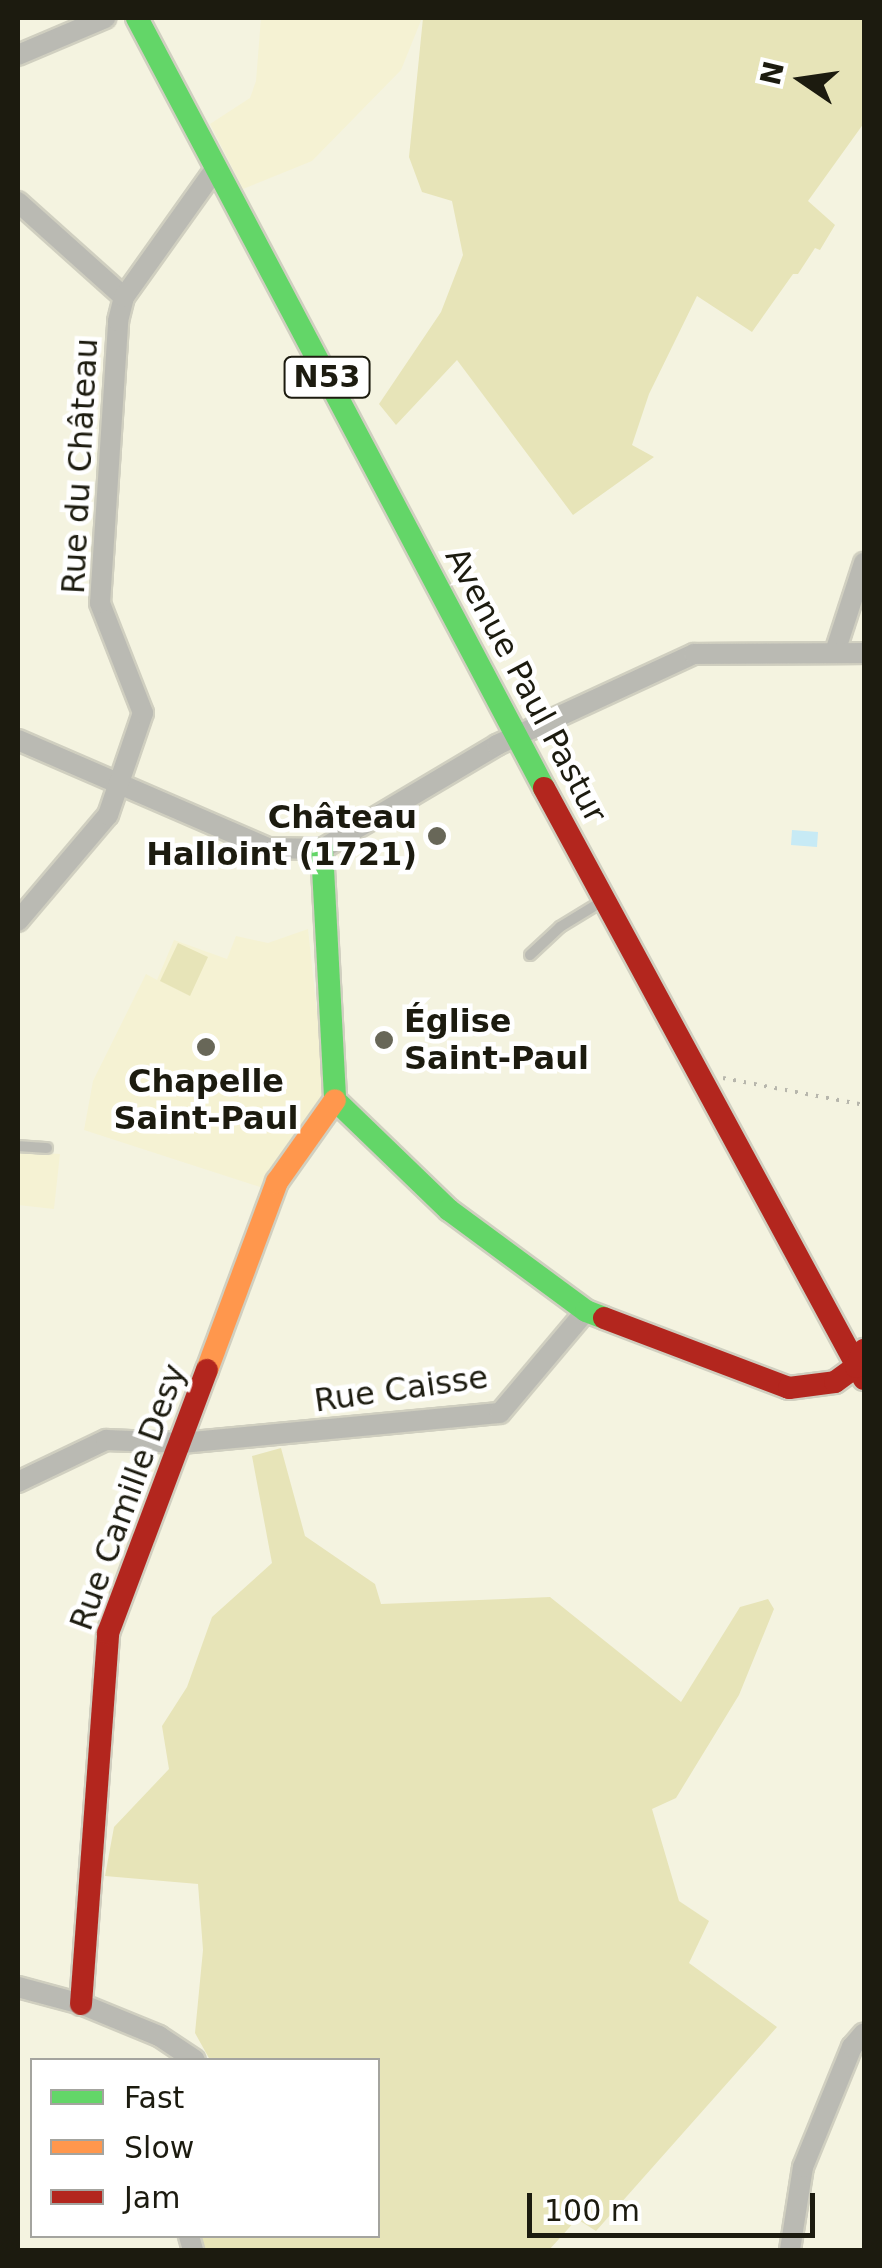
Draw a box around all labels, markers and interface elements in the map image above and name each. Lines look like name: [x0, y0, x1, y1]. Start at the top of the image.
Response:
north arrow: [752, 30, 852, 130]
text: N: [754, 58, 791, 88]
street label: Rue du Château: [54, 337, 106, 595]
road number: N53: [282, 352, 372, 402]
street label: Avenue Paul Pastur: [437, 541, 615, 829]
place label: Château Halloint (1721): [146, 799, 417, 874]
marker: Château Halloint (1721): [426, 825, 448, 847]
place label: Église Saint-Paul: [404, 1003, 589, 1078]
marker: Église Saint-Paul: [373, 1029, 395, 1051]
marker: Chapelle Saint-Paul: [195, 1036, 217, 1058]
place label: Chapelle Saint-Paul: [114, 1063, 298, 1138]
street label: Rue Caisse: [312, 1358, 490, 1420]
street label: Rue Camille Desy: [62, 1359, 194, 1635]
legend: [30, 2058, 380, 2238]
text: Fast: [124, 2080, 184, 2115]
text: Slow: [124, 2130, 194, 2165]
scale bar: [532, 2173, 820, 2235]
text: Jam: [124, 2180, 180, 2215]
text: 100 m: [544, 2193, 640, 2228]

